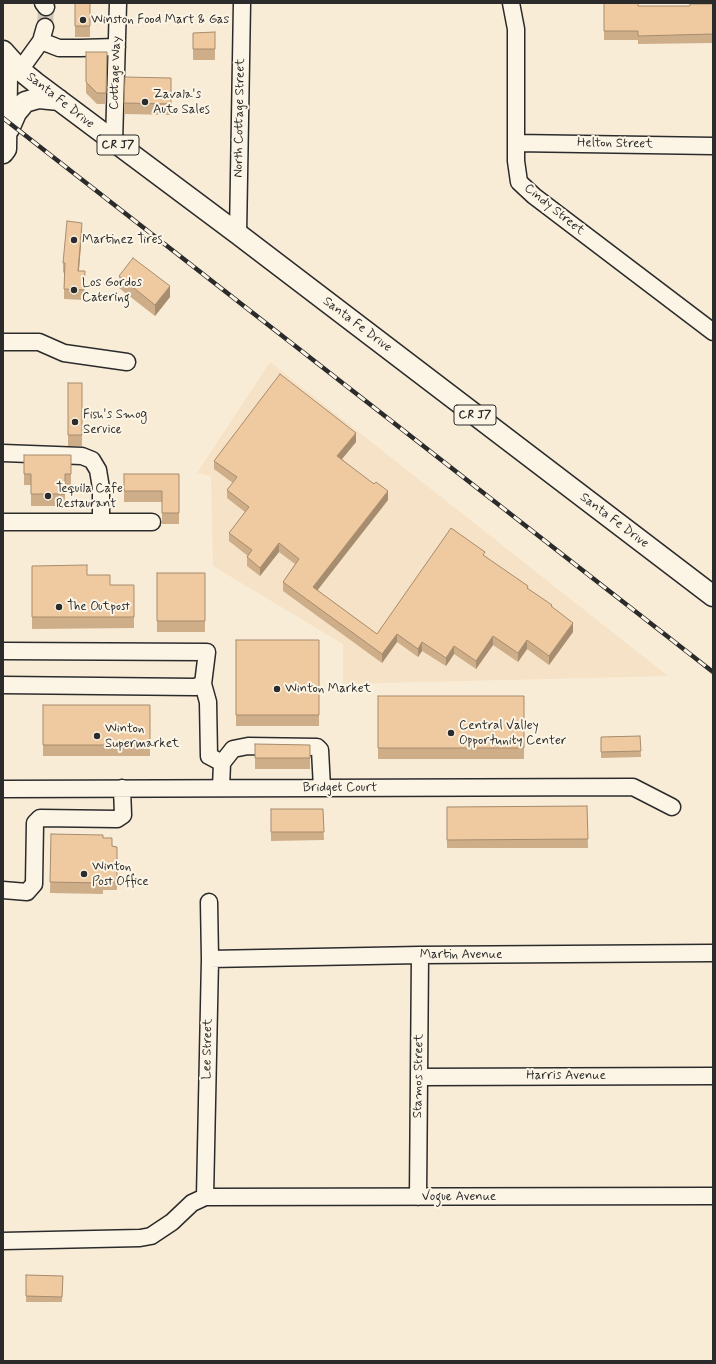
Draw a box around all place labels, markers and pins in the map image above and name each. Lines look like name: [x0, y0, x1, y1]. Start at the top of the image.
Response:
place label: Winston Food Mart & Gas: [91, 12, 229, 28]
marker: Winston Food Mart & Gas: [78, 15, 88, 25]
place label: Zavala's Auto Sales: [153, 87, 210, 118]
marker: Zavala's Auto Sales: [140, 97, 150, 107]
place label: Martinez Tires: [82, 232, 163, 248]
marker: Martinez Tires: [69, 235, 79, 245]
place label: Los Gordos Catering: [82, 275, 142, 306]
marker: Los Gordos Catering: [69, 285, 79, 295]
place label: Fish's Smog Service: [83, 407, 147, 438]
marker: Fish's Smog Service: [70, 417, 80, 427]
place label: Tequila Cafe Restaurant: [56, 481, 123, 512]
marker: Tequila Cafe Restaurant: [43, 491, 53, 501]
place label: The Outpost: [67, 599, 130, 615]
marker: The Outpost: [54, 602, 64, 612]
place label: Winton Market: [285, 681, 371, 697]
marker: Winton Market: [272, 684, 282, 694]
place label: Central Valley Opportunity Center: [459, 718, 566, 749]
place label: Winton Supermarket: [105, 721, 179, 752]
marker: Central Valley Opportunity Center: [446, 728, 456, 738]
marker: Winton Supermarket: [92, 731, 102, 741]
place label: Winton Post Office: [92, 859, 149, 890]
marker: Winton Post Office: [79, 869, 89, 879]

